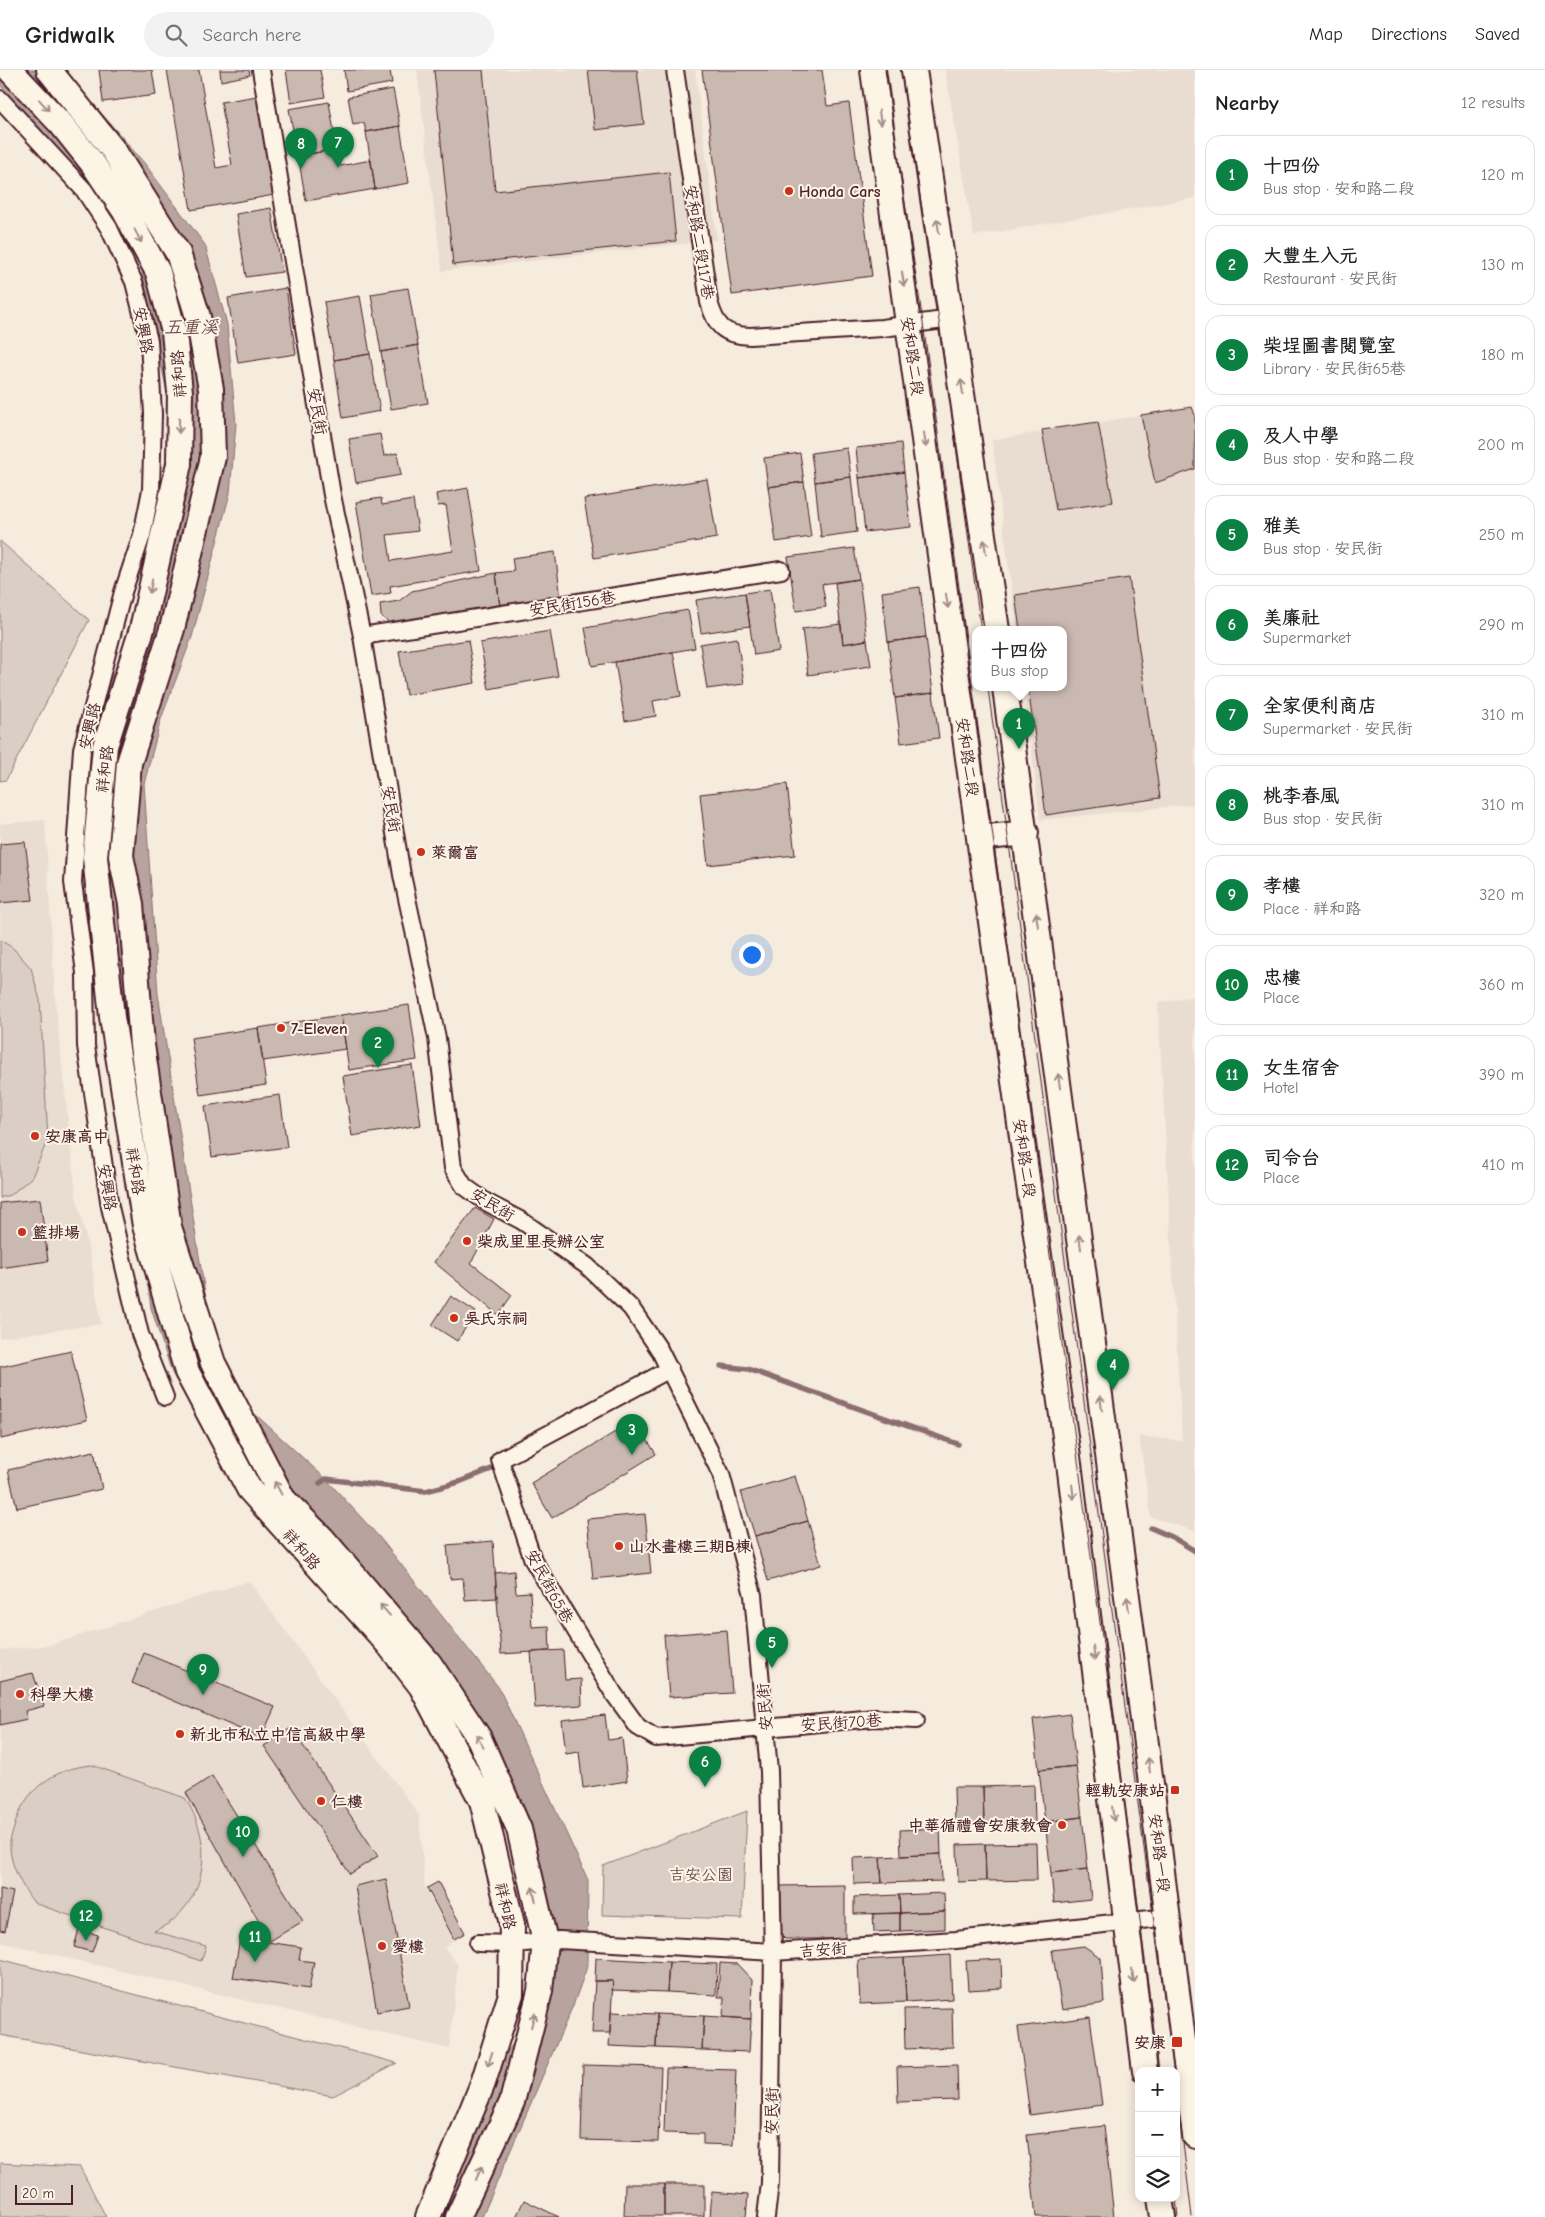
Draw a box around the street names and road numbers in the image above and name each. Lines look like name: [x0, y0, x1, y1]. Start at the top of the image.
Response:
street label: 安和路二段117巷: [681, 183, 717, 301]
street label: 安興路: [130, 305, 156, 355]
street label: 安和路二段: [898, 315, 926, 397]
street label: 祥和路: [168, 349, 190, 399]
street label: 安民街: [304, 386, 330, 436]
street label: 安民街156巷: [527, 588, 617, 620]
street label: 安興路: [76, 701, 104, 752]
street label: 安和路二段: [953, 716, 981, 798]
street label: 祥和路: [93, 744, 117, 794]
street label: 安民街: [378, 784, 404, 834]
street label: 安和路二段: [1010, 1117, 1038, 1199]
street label: 祥和路: [122, 1146, 148, 1196]
street label: 安興路: [94, 1162, 120, 1212]
street label: 安民街: [467, 1185, 518, 1225]
street label: 祥和路: [279, 1526, 324, 1574]
street label: 安民街65巷: [522, 1547, 577, 1626]
street label: 安民街: [754, 1682, 776, 1732]
street label: 安民街70巷: [800, 1711, 882, 1735]
street label: 安和路一段: [1145, 1812, 1173, 1894]
street label: 祥和路: [491, 1881, 519, 1932]
street label: 吉安街: [798, 1939, 848, 1961]
street label: 安民街: [763, 2087, 781, 2135]

